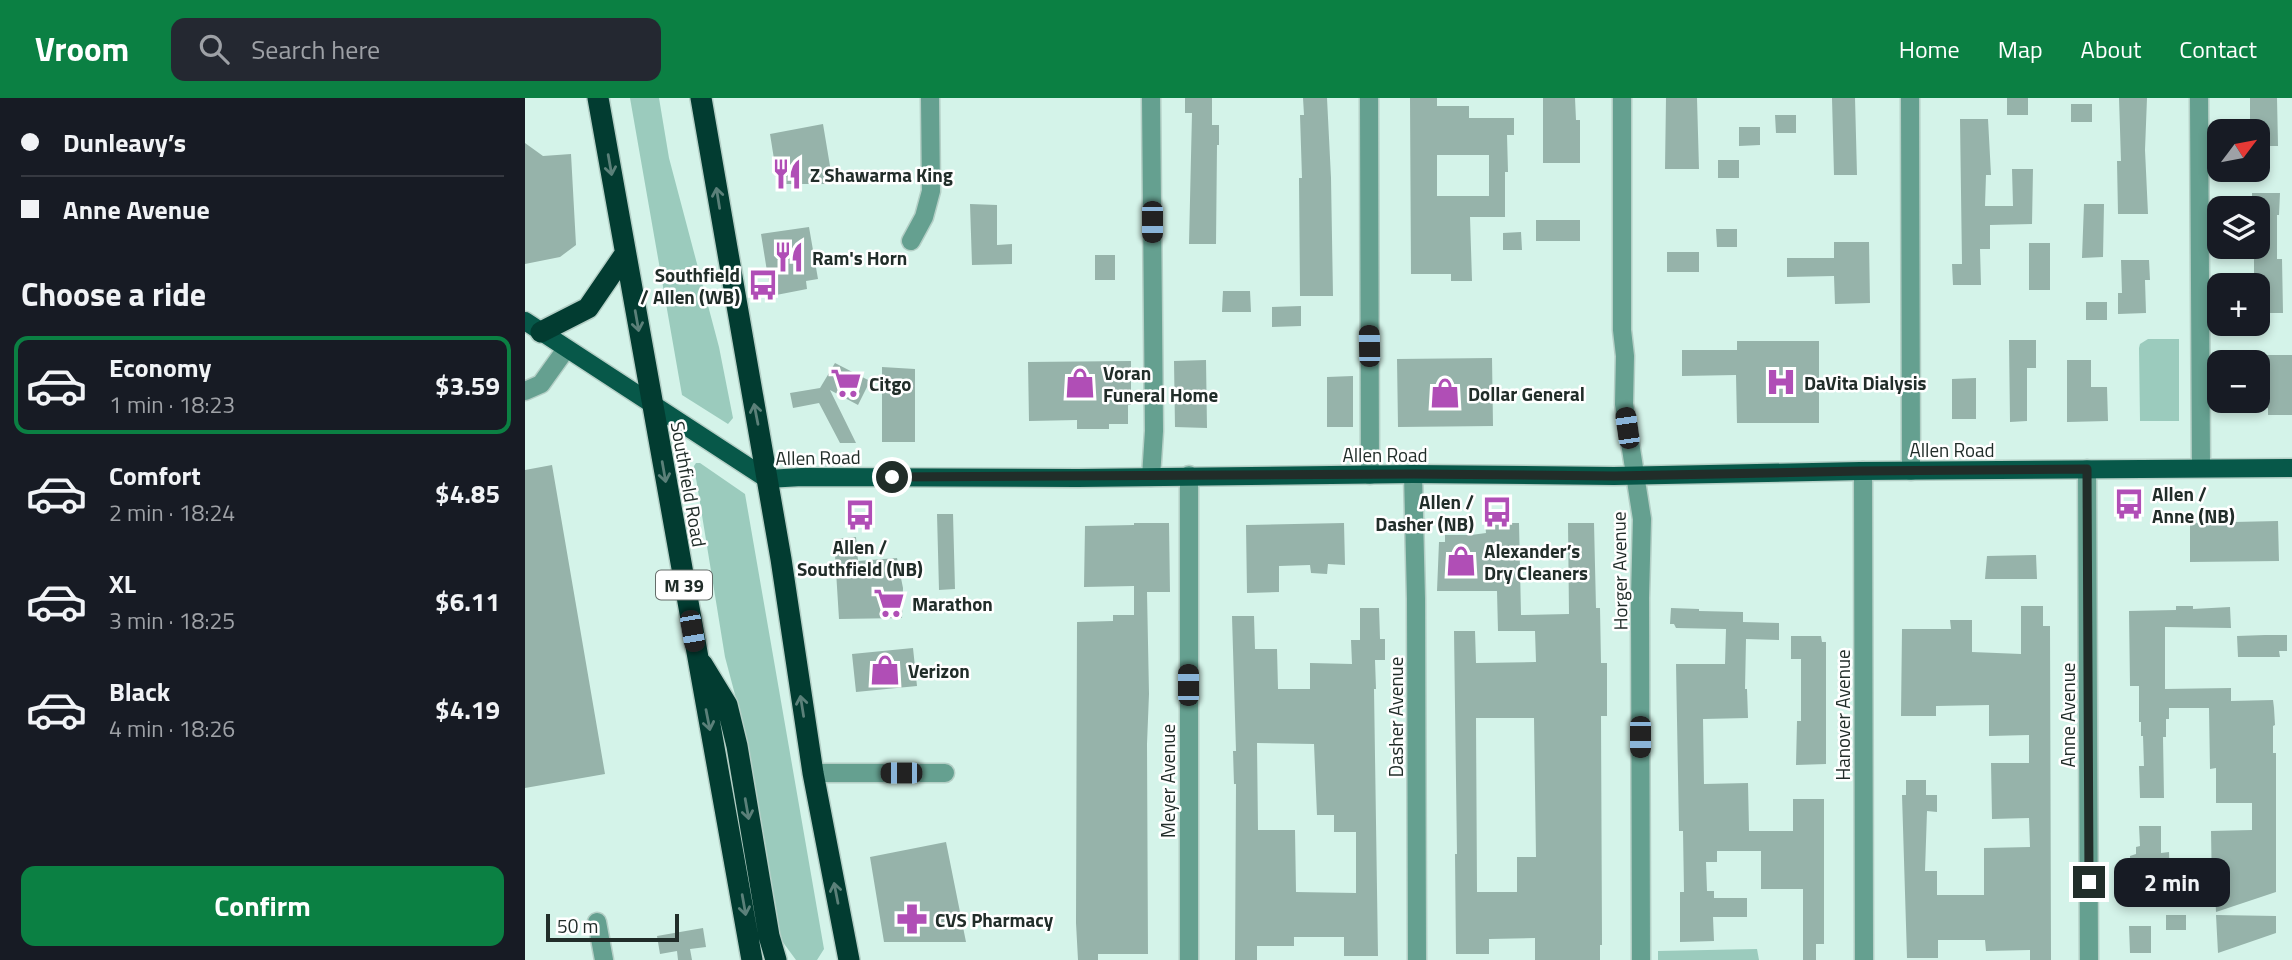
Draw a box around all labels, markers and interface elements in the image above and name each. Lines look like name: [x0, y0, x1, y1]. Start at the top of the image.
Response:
search box: [171, 18, 661, 81]
text: Vroom: [35, 24, 129, 74]
icon: search: [195, 30, 233, 68]
text: Search here: [251, 30, 380, 69]
text: Home: [1899, 31, 1960, 67]
text: Map: [1998, 31, 2043, 67]
text: About: [2081, 31, 2141, 67]
text: Contact: [2179, 31, 2257, 67]
north arrow: [2207, 119, 2270, 182]
map controls: [2207, 119, 2270, 413]
text: Dunleavy’s: [63, 123, 186, 162]
one-way arrow: [604, 153, 617, 176]
restaurant icon: Z Shawarma King: [770, 157, 804, 191]
place label: Z Shawarma King: [810, 160, 953, 189]
one-way arrow: [711, 188, 724, 210]
text: Anne Avenue: [63, 190, 210, 229]
button: layers: [2207, 196, 2270, 259]
car: [1142, 201, 1163, 243]
restaurant icon: Ram's Horn: [772, 240, 806, 274]
place label: Ram's Horn: [812, 243, 907, 272]
place label: Southfield / Allen (WB): [640, 260, 740, 311]
bus stop icon: Southfield / Allen (WB): [746, 268, 780, 302]
text: Choose a ride: [21, 270, 206, 318]
button: +: [2207, 273, 2270, 336]
one-way arrow: [631, 310, 644, 332]
car: [1359, 325, 1380, 367]
text: Economy: [109, 348, 211, 387]
button: −: [2207, 350, 2270, 413]
icon: car: [25, 354, 88, 417]
place label: Voran Funeral Home: [1103, 358, 1218, 409]
hospital icon: DaVita Dialysis: [1764, 365, 1798, 399]
text: $3.59: [435, 366, 500, 405]
supermarket icon: Citgo: [829, 366, 863, 400]
shop icon: Voran Funeral Home: [1063, 366, 1097, 400]
place label: DaVita Dialysis: [1804, 368, 1927, 397]
place label: Citgo: [869, 369, 911, 398]
shop icon: Dollar General: [1428, 376, 1462, 410]
place label: Dollar General: [1468, 379, 1585, 408]
text: 1 min · 18:23: [109, 387, 235, 422]
one-way arrow: [749, 403, 763, 426]
car: [1614, 406, 1641, 450]
street label: Southfield Road: [664, 419, 714, 549]
street label: Allen Road: [1909, 435, 1995, 464]
street label: Allen Road: [1342, 440, 1428, 469]
street label: Allen Road: [775, 442, 861, 472]
text: Comfort: [109, 456, 201, 495]
one-way arrow: [658, 460, 671, 483]
route start: [876, 461, 908, 493]
icon: car: [25, 462, 88, 525]
text: $4.85: [435, 474, 500, 513]
place label: Allen / Anne (NB): [2152, 479, 2235, 530]
place label: Allen / Dasher (NB): [1375, 487, 1474, 538]
bus stop icon: Allen / Anne (NB): [2112, 487, 2146, 521]
text: 2 min · 18:24: [109, 495, 235, 530]
bus stop icon: Allen / Dasher (NB): [1480, 495, 1514, 529]
bus stop icon: Allen / Southfield (NB): [843, 498, 877, 532]
street label: Horger Avenue: [1603, 511, 1635, 631]
place label: Allen / Southfield (NB): [797, 532, 923, 583]
place label: Alexander’s Dry Cleaners: [1484, 536, 1588, 587]
shop icon: Alexander’s Dry Cleaners: [1444, 544, 1478, 578]
text: XL: [109, 564, 136, 603]
icon: car: [25, 570, 88, 633]
road number: M 39: [656, 570, 712, 600]
text: $6.11: [435, 582, 500, 621]
supermarket icon: Marathon: [872, 586, 906, 620]
place label: Marathon: [912, 589, 993, 618]
text: 3 min · 18:25: [109, 603, 235, 638]
car: [679, 608, 706, 654]
street label: Hanover Avenue: [1828, 649, 1857, 781]
shop icon: Verizon: [868, 653, 902, 687]
place label: Verizon: [908, 656, 970, 685]
street label: Dasher Avenue: [1381, 657, 1410, 777]
street label: Anne Avenue: [2053, 663, 2082, 767]
car: [1178, 664, 1199, 706]
text: Black: [109, 672, 170, 711]
icon: car: [25, 678, 88, 741]
text: $4.19: [435, 690, 500, 729]
one-way arrow: [795, 695, 808, 718]
one-way arrow: [702, 708, 716, 731]
text: 4 min · 18:26: [109, 711, 235, 746]
car: [1630, 716, 1651, 758]
street label: Meyer Avenue: [1153, 724, 1182, 838]
car: [881, 763, 923, 784]
one-way arrow: [741, 797, 754, 820]
callout: 2 min: [2113, 858, 2229, 906]
text: 2 min: [2144, 865, 2200, 900]
button: Confirm: [21, 866, 504, 946]
route end: [2073, 866, 2105, 898]
one-way arrow: [829, 882, 843, 905]
one-way arrow: [738, 893, 751, 915]
pharmacy icon: CVS Pharmacy: [895, 902, 929, 936]
place label: CVS Pharmacy: [935, 905, 1054, 934]
scale bar: [546, 911, 679, 943]
text: 50 m: [557, 911, 598, 940]

